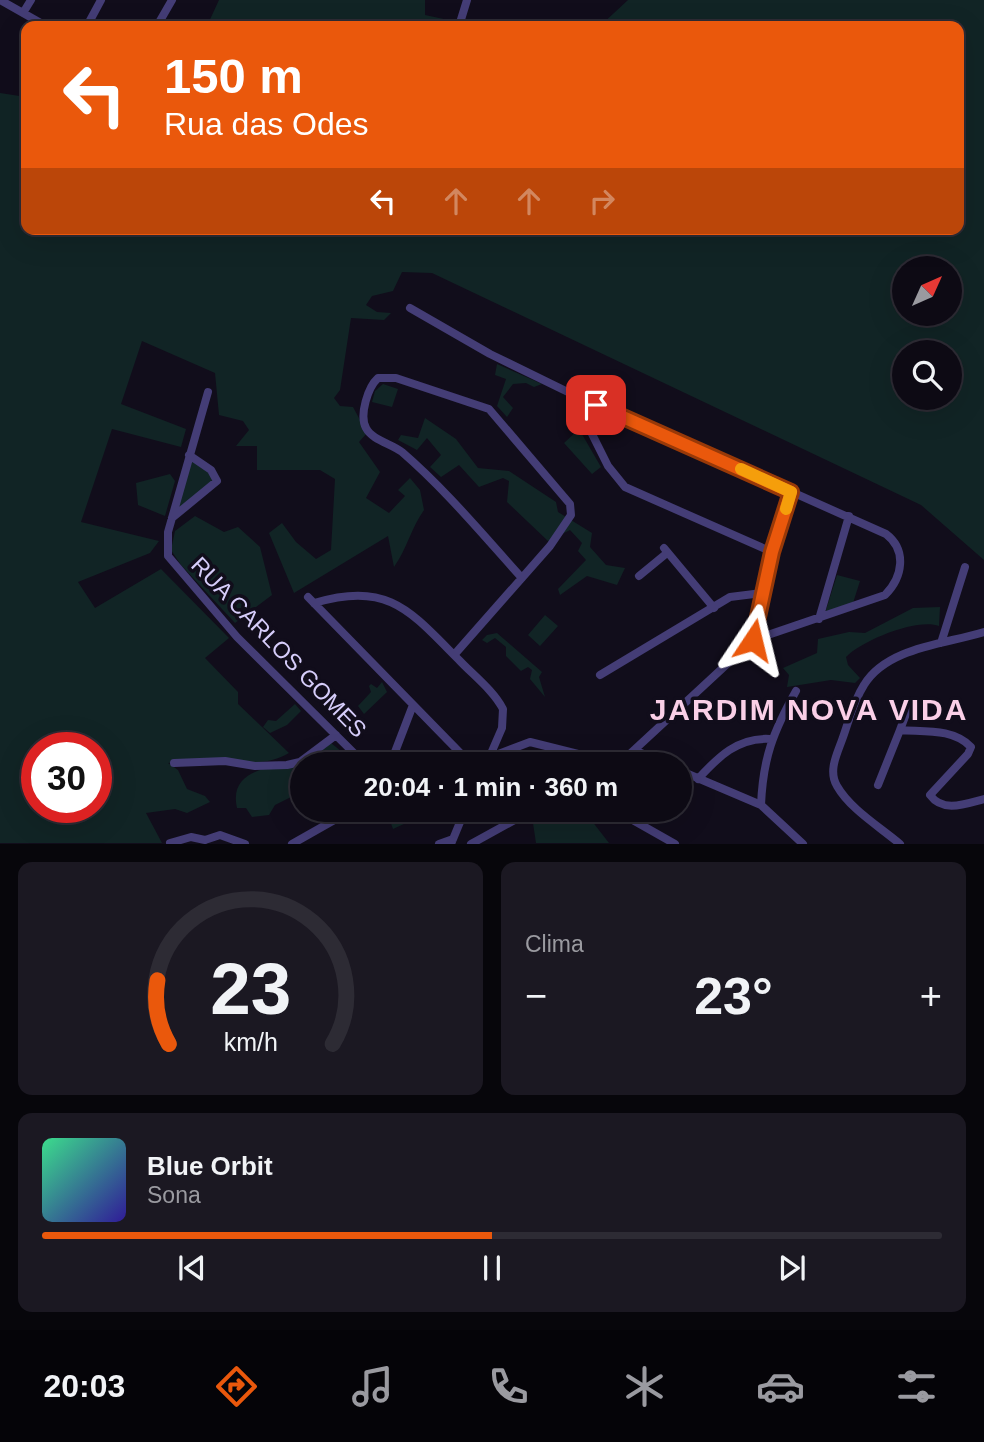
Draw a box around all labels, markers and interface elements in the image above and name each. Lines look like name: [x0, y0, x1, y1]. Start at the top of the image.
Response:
icon: left: [49, 49, 140, 140]
text: 150 m: [164, 49, 303, 103]
text: Rua das Odes: [164, 106, 369, 142]
icon: left: [364, 182, 402, 220]
icon: ahead: [437, 182, 475, 220]
icon: ahead: [510, 182, 548, 220]
icon: right: [583, 182, 621, 220]
north arrow: [892, 256, 962, 326]
map controls: [892, 256, 962, 410]
button: search: [892, 340, 962, 410]
pin: [566, 375, 626, 435]
icon: arrive: [577, 386, 615, 424]
street label: RUA CARLOS GOMES: [186, 552, 372, 742]
position arrow: [716, 603, 790, 677]
district label: JARDIM NOVA VIDA: [650, 693, 968, 726]
speed limit sign: 30: [21, 732, 112, 823]
text: 20:04 · 1 min · 360 m: [364, 772, 618, 802]
text: Clima: [525, 931, 584, 957]
text: 23: [210, 949, 291, 1030]
text: 23°: [694, 967, 773, 1025]
text: −: [525, 975, 547, 1017]
text: +: [920, 975, 942, 1017]
text: km/h: [223, 1028, 278, 1056]
text: Blue Orbit: [147, 1151, 273, 1181]
text: Sona: [147, 1182, 201, 1208]
icon: previous: [173, 1249, 211, 1287]
icon: pause: [473, 1249, 511, 1287]
icon: next: [773, 1249, 811, 1287]
icon: directions: [212, 1362, 261, 1411]
icon: music: [348, 1362, 397, 1411]
icon: phone: [484, 1362, 533, 1411]
icon: climate: [620, 1362, 669, 1411]
icon: car: [756, 1362, 805, 1411]
icon: filters: [892, 1362, 941, 1411]
text: 20:03: [43, 1368, 125, 1404]

